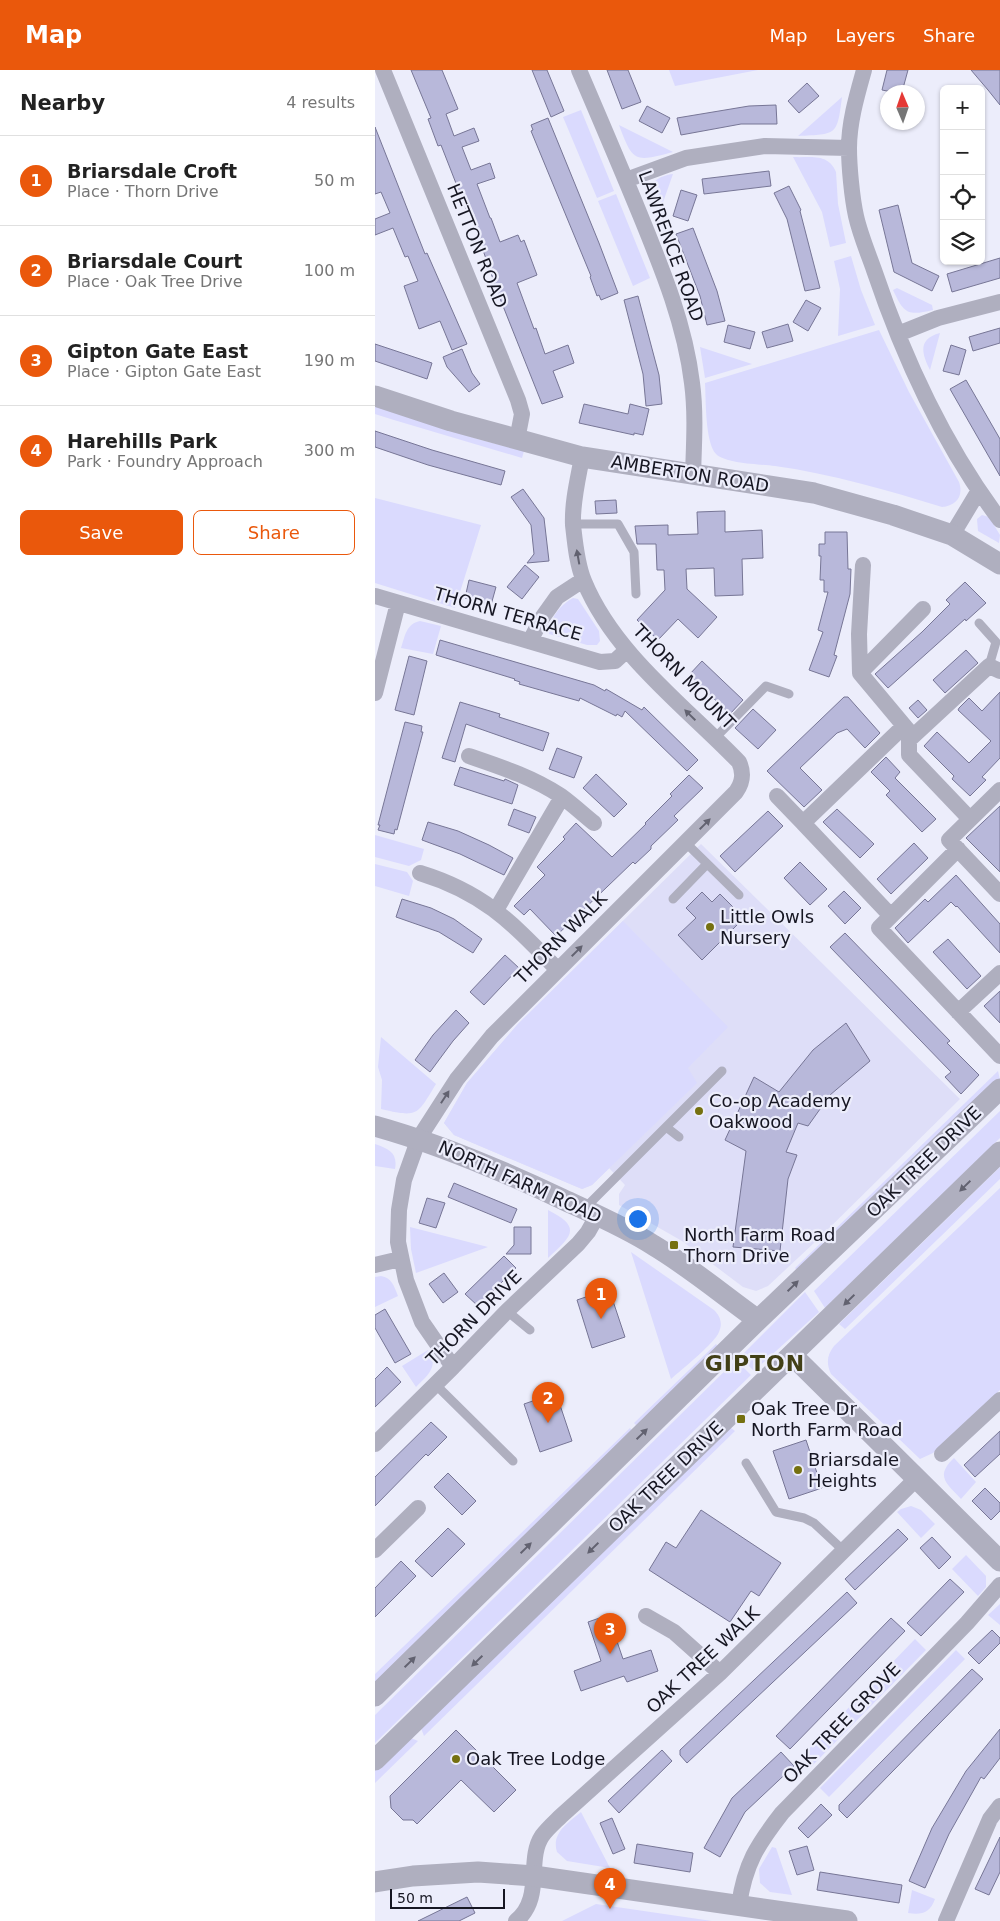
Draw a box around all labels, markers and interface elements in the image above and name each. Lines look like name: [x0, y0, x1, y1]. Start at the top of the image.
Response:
text: Map: [25, 21, 82, 49]
text: Map: [769, 25, 807, 46]
text: Layers: [835, 25, 895, 46]
text: Share: [923, 25, 975, 46]
north arrow: [880, 85, 925, 130]
map controls: [940, 85, 985, 265]
button: +: [940, 85, 985, 130]
text: Nearby: [20, 91, 105, 115]
text: 4 results: [286, 93, 355, 112]
button: −: [940, 130, 985, 175]
text: Briarsdale Croft: [67, 160, 237, 182]
street label: LAWRENCE ROAD: [634, 167, 709, 324]
text: 1: [30, 171, 42, 190]
text: 50 m: [314, 171, 355, 190]
button: locate: [940, 175, 985, 220]
street label: HETTON ROAD: [443, 180, 512, 311]
text: Place · Thorn Drive: [67, 182, 219, 201]
button: layers: [940, 220, 985, 265]
text: Briarsdale Court: [67, 250, 242, 272]
text: 2: [30, 261, 42, 280]
text: 100 m: [304, 261, 355, 280]
text: Place · Oak Tree Drive: [67, 272, 243, 291]
text: Gipton Gate East: [67, 340, 248, 362]
text: 3: [30, 351, 42, 370]
text: 190 m: [304, 351, 355, 370]
text: Place · Gipton Gate East: [67, 362, 261, 381]
text: Harehills Park: [67, 430, 217, 452]
text: 4: [30, 441, 42, 460]
text: 300 m: [304, 441, 355, 460]
street label: AMBERTON ROAD: [610, 451, 771, 496]
text: Park · Foundry Approach: [67, 452, 263, 471]
button: Save: [20, 510, 183, 555]
button: Share: [193, 510, 355, 555]
one-way arrow: [574, 548, 582, 564]
street label: THORN TERRACE: [431, 582, 585, 645]
street label: THORN MOUNT: [628, 619, 740, 734]
one-way arrow: [685, 709, 697, 721]
one-way arrow: [698, 818, 710, 830]
street label: THORN WALK: [510, 886, 612, 989]
place label: Little Owls Nursery: [720, 906, 814, 948]
marker: Little Owls Nursery: [704, 921, 716, 933]
one-way arrow: [570, 945, 582, 957]
place label: Co-op Academy Oakwood: [709, 1090, 852, 1132]
one-way arrow: [440, 1091, 450, 1104]
street label: OAK TREE DRIVE: [862, 1102, 985, 1222]
marker: Co-op Academy Oakwood: [693, 1105, 705, 1117]
street label: NORTH FARM ROAD: [435, 1136, 605, 1227]
one-way arrow: [959, 1180, 971, 1192]
your location: [625, 1206, 651, 1232]
place label: North Farm Road Thorn Drive: [683, 1224, 835, 1266]
marker: North Farm Road Thorn Drive: [668, 1239, 680, 1251]
street label: THORN DRIVE: [421, 1266, 526, 1370]
pin: 1: [585, 1278, 617, 1319]
one-way arrow: [787, 1280, 799, 1292]
one-way arrow: [843, 1294, 855, 1306]
district label: GIPTON: [705, 1351, 805, 1376]
pin: 2: [532, 1382, 564, 1423]
place label: Oak Tree Dr North Farm Road: [751, 1398, 902, 1440]
marker: Oak Tree Dr North Farm Road: [735, 1413, 747, 1425]
street label: OAK TREE DRIVE: [604, 1417, 727, 1537]
one-way arrow: [635, 1428, 647, 1440]
place label: Briarsdale Heights: [808, 1449, 899, 1491]
marker: Briarsdale Heights: [792, 1464, 804, 1476]
one-way arrow: [519, 1542, 531, 1554]
one-way arrow: [588, 1542, 600, 1554]
street label: OAK TREE WALK: [642, 1601, 764, 1717]
pin: 3: [594, 1613, 626, 1654]
one-way arrow: [471, 1655, 483, 1667]
one-way arrow: [404, 1656, 416, 1668]
street label: OAK TREE GROVE: [779, 1658, 905, 1787]
place label: Oak Tree Lodge: [466, 1748, 605, 1769]
marker: Oak Tree Lodge: [450, 1753, 462, 1765]
pin: 4: [594, 1868, 626, 1909]
scale bar: [390, 1886, 505, 1909]
text: 50 m: [397, 1890, 433, 1906]

